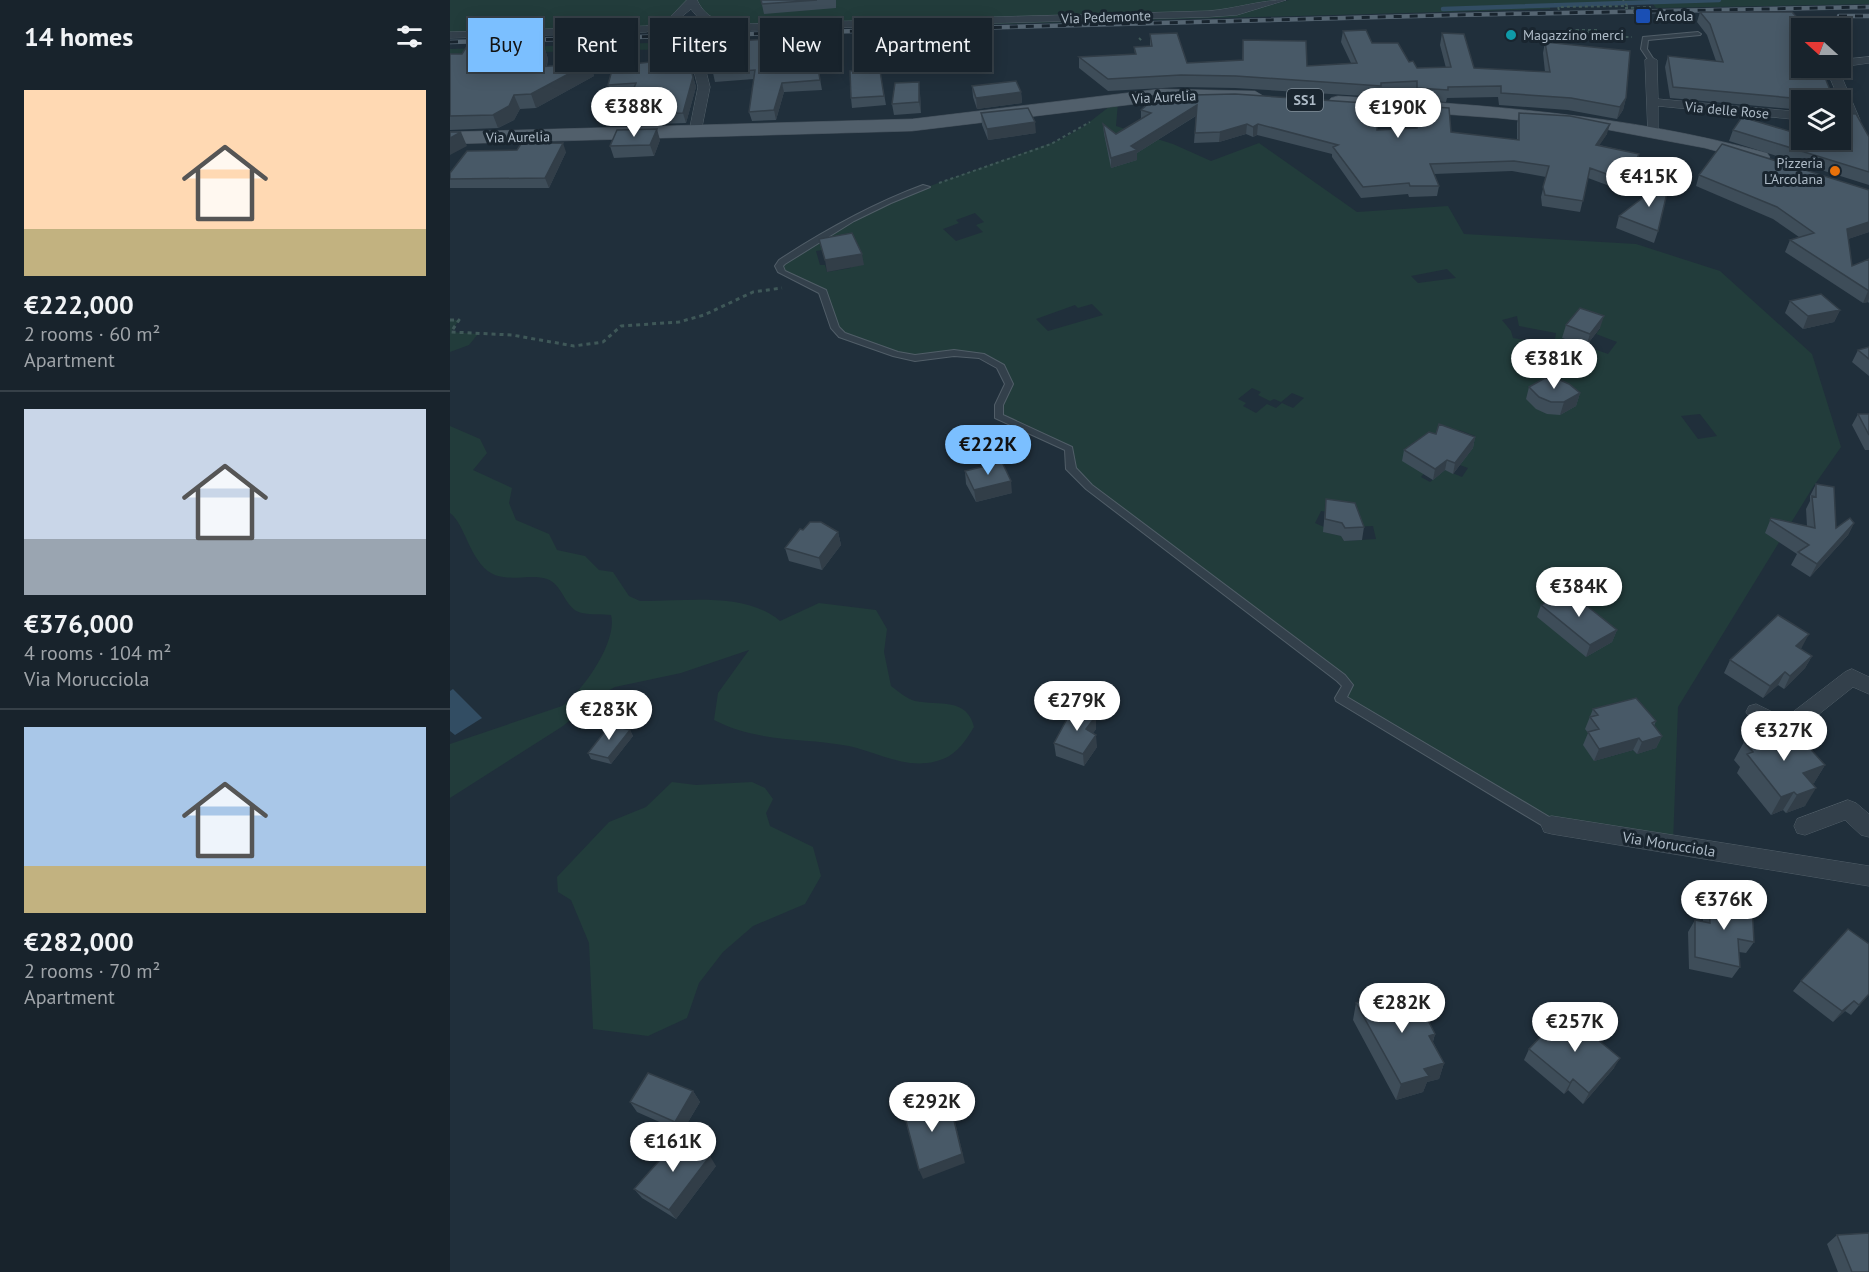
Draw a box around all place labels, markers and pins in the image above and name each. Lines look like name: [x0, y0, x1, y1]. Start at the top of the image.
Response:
marker: Arcola: [1634, 7, 1652, 25]
place label: Arcola: [1656, 7, 1694, 25]
place label: Magazzino merci: [1523, 26, 1624, 44]
marker: Magazzino merci: [1504, 28, 1518, 42]
pin: €388K: [592, 87, 676, 138]
pin: €190K: [1356, 88, 1440, 139]
place label: Pizzeria L'Arcolana: [1764, 154, 1823, 188]
pin: €415K: [1607, 157, 1691, 208]
marker: Pizzeria L'Arcolana: [1828, 164, 1842, 178]
pin: €381K: [1512, 339, 1596, 390]
pin: €222K: [946, 425, 1030, 476]
pin: €384K: [1537, 567, 1621, 618]
pin: €279K: [1035, 681, 1119, 732]
pin: €283K: [567, 690, 651, 741]
pin: €327K: [1742, 711, 1826, 762]
pin: €376K: [1682, 880, 1766, 931]
pin: €282K: [1360, 983, 1444, 1034]
pin: €257K: [1533, 1002, 1617, 1053]
pin: €292K: [890, 1082, 974, 1133]
pin: €161K: [631, 1122, 715, 1173]

